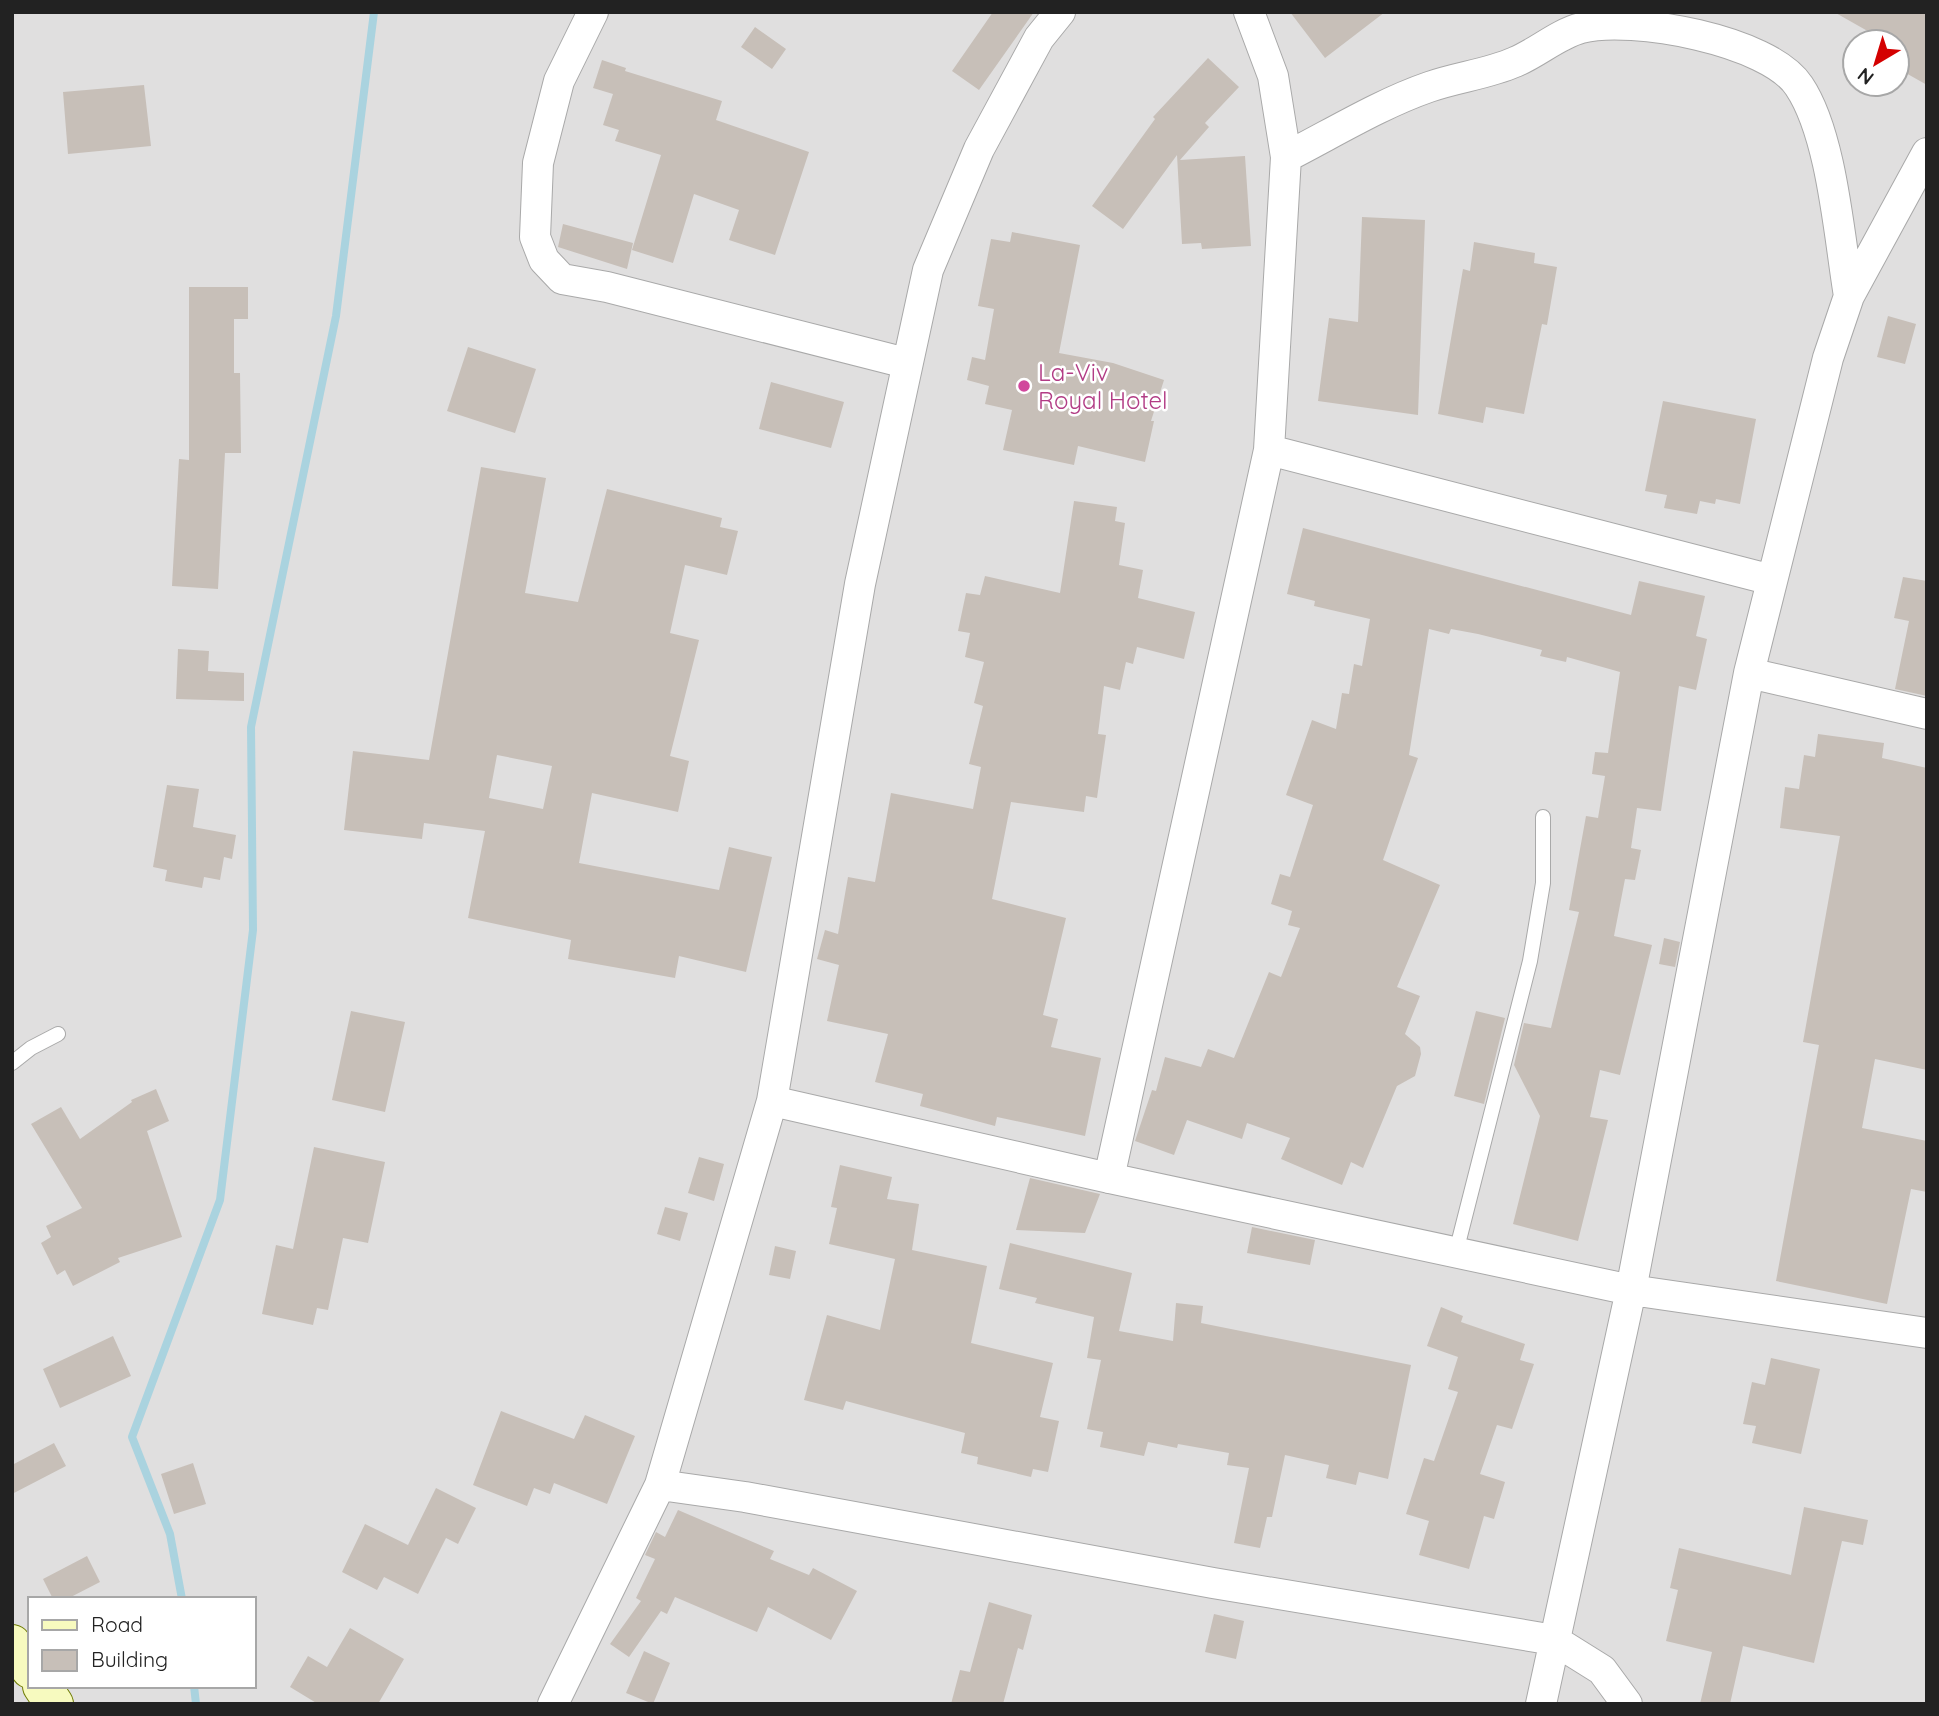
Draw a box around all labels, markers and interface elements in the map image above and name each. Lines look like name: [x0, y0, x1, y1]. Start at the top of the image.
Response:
north arrow: [1841, 28, 1911, 98]
text: N: [1853, 63, 1878, 90]
place label: La-Viv Royal Hotel: [1038, 357, 1168, 415]
marker: La-Viv Royal Hotel: [1016, 378, 1032, 394]
legend: [28, 1597, 256, 1688]
text: Road: [91, 1611, 143, 1637]
text: Building: [91, 1646, 168, 1672]

